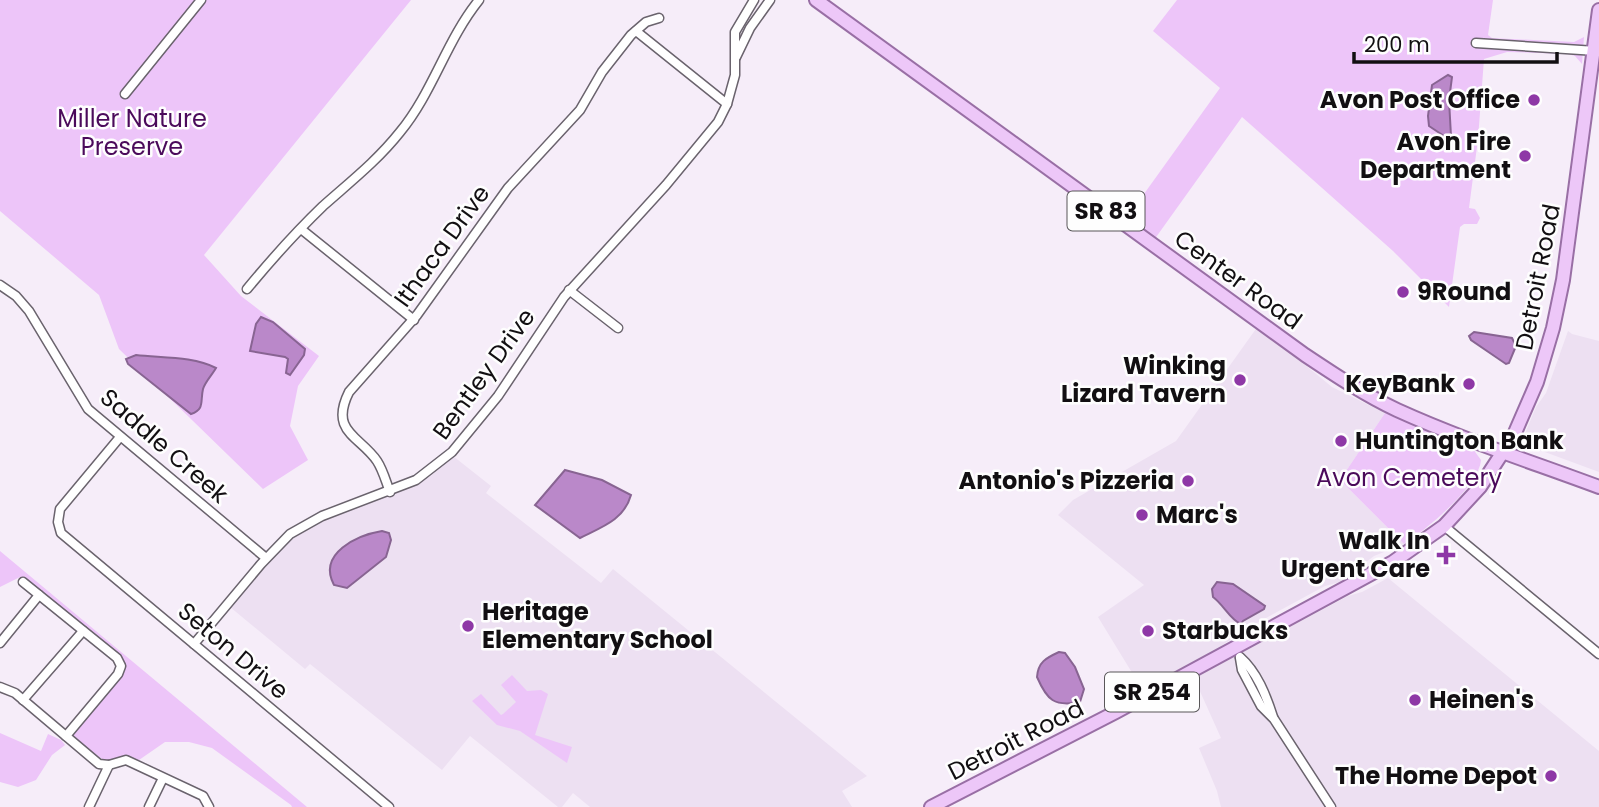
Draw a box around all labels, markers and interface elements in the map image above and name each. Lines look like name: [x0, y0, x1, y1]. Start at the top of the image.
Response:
scale bar: [1354, 21, 1557, 65]
text: 200 m: [1364, 30, 1430, 59]
place label: Avon Post Office: [1320, 83, 1520, 116]
marker: Avon Post Office: [1526, 92, 1542, 108]
park label: Miller Nature Preserve: [57, 102, 207, 163]
place label: Avon Fire Department: [1360, 125, 1511, 186]
marker: Avon Fire Department: [1517, 148, 1533, 164]
street label: Ithaca Drive: [386, 178, 497, 313]
road number: SR 83: [1068, 192, 1144, 230]
street label: Detroit Road: [1507, 201, 1568, 353]
street label: Center Road: [1168, 222, 1309, 337]
place label: 9Round: [1417, 275, 1511, 308]
marker: 9Round: [1395, 284, 1411, 300]
street label: Bentley Drive: [425, 301, 542, 446]
place label: Winking Lizard Tavern: [1061, 349, 1226, 410]
place label: KeyBank: [1345, 367, 1455, 400]
marker: Winking Lizard Tavern: [1232, 372, 1248, 388]
marker: KeyBank: [1461, 376, 1477, 392]
street label: Saddle Creek: [93, 381, 236, 511]
place label: Huntington Bank: [1355, 424, 1564, 457]
marker: Huntington Bank: [1333, 433, 1349, 449]
park label: Avon Cemetery: [1316, 461, 1502, 494]
place label: Antonio's Pizzeria: [958, 464, 1174, 497]
marker: Antonio's Pizzeria: [1180, 473, 1196, 489]
place label: Marc's: [1156, 498, 1238, 531]
marker: Marc's: [1134, 507, 1150, 523]
place label: Walk In Urgent Care: [1281, 524, 1430, 585]
marker: Walk In Urgent Care: [1436, 545, 1456, 565]
street label: Seton Drive: [171, 595, 296, 707]
place label: Heritage Elementary School: [482, 595, 713, 656]
place label: Starbucks: [1162, 614, 1288, 647]
marker: Heritage Elementary School: [460, 618, 476, 634]
marker: Starbucks: [1140, 623, 1156, 639]
road number: SR 254: [1105, 672, 1199, 712]
place label: Heinen's: [1429, 683, 1534, 716]
street label: Detroit Road: [942, 691, 1089, 788]
marker: Heinen's: [1407, 692, 1423, 708]
place label: The Home Depot: [1335, 759, 1537, 792]
marker: The Home Depot: [1543, 768, 1559, 784]

